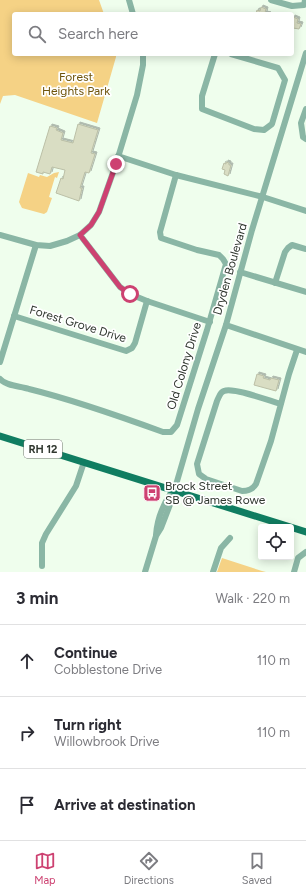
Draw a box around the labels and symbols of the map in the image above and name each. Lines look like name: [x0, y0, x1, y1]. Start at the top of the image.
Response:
park label: Forest Heights Park: [42, 70, 110, 98]
route end: [107, 155, 125, 173]
street label: Dryden Boulevard: [210, 221, 250, 317]
route start: [121, 285, 139, 303]
street label: Forest Grove Drive: [28, 303, 129, 346]
street label: Old Colony Drive: [164, 320, 204, 411]
road number: RH 12: [24, 440, 62, 458]
place label: Brock Street SB @ James Rowe: [165, 479, 266, 507]
bus stop icon: Brock Street SB @ James Rowe: [142, 483, 162, 503]

